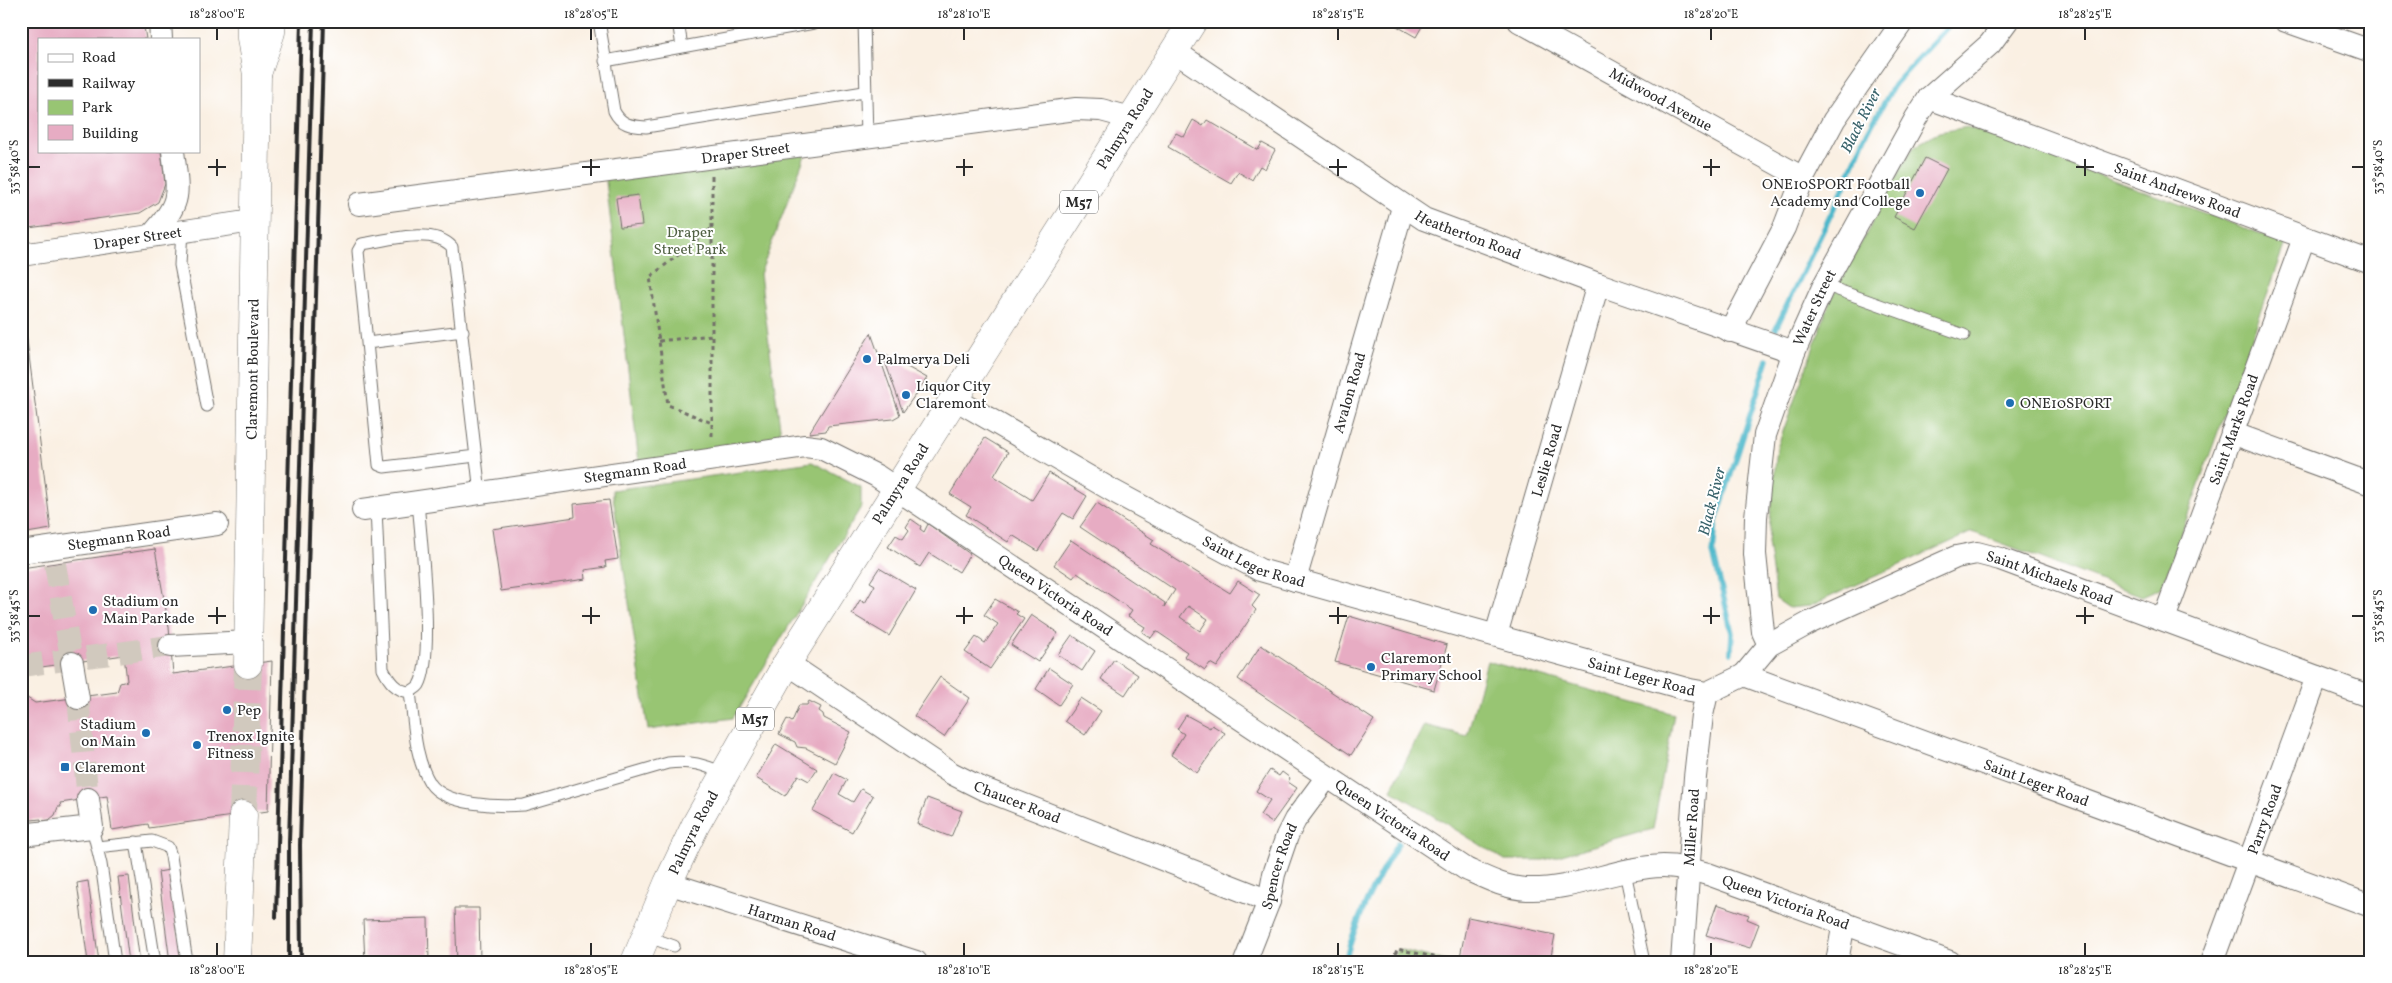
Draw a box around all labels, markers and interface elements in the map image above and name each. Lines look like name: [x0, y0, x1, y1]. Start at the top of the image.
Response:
text: 18°28'00"E: [189, 7, 245, 23]
text: 18°28'05"E: [564, 7, 618, 23]
text: 18°28'10"E: [938, 7, 991, 23]
text: 18°28'15"E: [1312, 7, 1364, 23]
text: 18°28'20"E: [1684, 7, 1738, 23]
text: 18°28'25"E: [2058, 7, 2112, 23]
legend: [38, 38, 200, 152]
text: Road: [82, 48, 116, 69]
street label: Midwood Avenue: [1605, 64, 1715, 138]
text: Railway: [82, 74, 135, 95]
water label: Black River: [1836, 84, 1888, 157]
street label: Palmyra Road: [1093, 85, 1160, 174]
text: Park: [82, 98, 113, 119]
text: Building: [82, 124, 139, 145]
street label: Draper Street: [700, 138, 791, 171]
text: 33°58'40"S: [7, 140, 23, 194]
text: 33°58'40"S: [2371, 140, 2387, 194]
street label: Saint Andrews Road: [2111, 158, 2243, 225]
place label: ONE10SPORT Football Academy and College: [1762, 175, 1910, 213]
marker: ONE10SPORT Football Academy and College: [1914, 187, 1926, 199]
road number: M57: [1060, 190, 1098, 213]
street label: Heatherton Road: [1410, 206, 1524, 266]
street label: Draper Street: [92, 223, 184, 256]
park label: Draper Street Park: [654, 223, 726, 261]
street label: Water Street: [1789, 266, 1842, 350]
street label: Claremont Boulevard: [242, 298, 266, 440]
place label: Palmerya Deli: [877, 350, 970, 371]
street label: Avalon Road: [1329, 350, 1372, 436]
marker: Palmerya Deli: [861, 353, 873, 365]
street label: Saint Marks Road: [2205, 371, 2265, 488]
place label: Liquor City Claremont: [916, 377, 991, 415]
marker: Liquor City Claremont: [900, 389, 912, 401]
place label: ONE10SPORT: [2020, 394, 2112, 415]
marker: ONE10SPORT: [2004, 397, 2016, 409]
street label: Leslie Road: [1528, 422, 1569, 500]
street label: Palmyra Road: [868, 440, 935, 529]
street label: Stegmann Road: [582, 454, 688, 490]
water label: Black River: [1694, 464, 1732, 538]
street label: Stegmann Road: [66, 522, 172, 557]
street label: Saint Leger Road: [1198, 532, 1308, 594]
street label: Saint Michaels Road: [1984, 547, 2116, 612]
street label: Queen Victoria Road: [993, 550, 1116, 642]
text: 33°58'45"S: [7, 589, 23, 643]
text: 33°58'45"S: [2371, 589, 2387, 643]
place label: Stadium on Main Parkade: [103, 592, 195, 630]
marker: Stadium on Main Parkade: [87, 604, 99, 616]
place label: Claremont Primary School: [1381, 649, 1482, 687]
street label: Saint Leger Road: [1585, 653, 1697, 703]
marker: Claremont Primary School: [1365, 661, 1377, 673]
place label: Pep: [237, 701, 261, 722]
marker: Pep: [221, 704, 233, 716]
road number: M57: [736, 708, 774, 731]
place label: Stadium on Main: [80, 715, 136, 753]
marker: Stadium on Main: [140, 727, 152, 739]
place label: Trenox Ignite Fitness: [207, 727, 295, 765]
marker: Trenox Ignite Fitness: [191, 739, 203, 751]
street label: Saint Leger Road: [1980, 755, 2091, 813]
place label: Claremont: [75, 758, 146, 779]
marker: Claremont: [59, 761, 71, 773]
street label: Queen Victoria Road: [1330, 775, 1453, 867]
street label: Chaucer Road: [969, 777, 1063, 830]
street label: Parry Road: [2243, 782, 2288, 858]
street label: Palmyra Road: [664, 787, 725, 879]
street label: Miller Road: [1680, 788, 1706, 867]
street label: Spencer Road: [1257, 820, 1304, 913]
street label: Queen Victoria Road: [1719, 871, 1852, 937]
street label: Harman Road: [745, 900, 838, 948]
text: 18°28'00"E: [189, 963, 245, 979]
text: 18°28'05"E: [564, 963, 618, 979]
text: 18°28'10"E: [938, 963, 991, 979]
text: 18°28'15"E: [1312, 963, 1364, 979]
text: 18°28'20"E: [1684, 963, 1738, 979]
text: 18°28'25"E: [2058, 963, 2112, 979]

